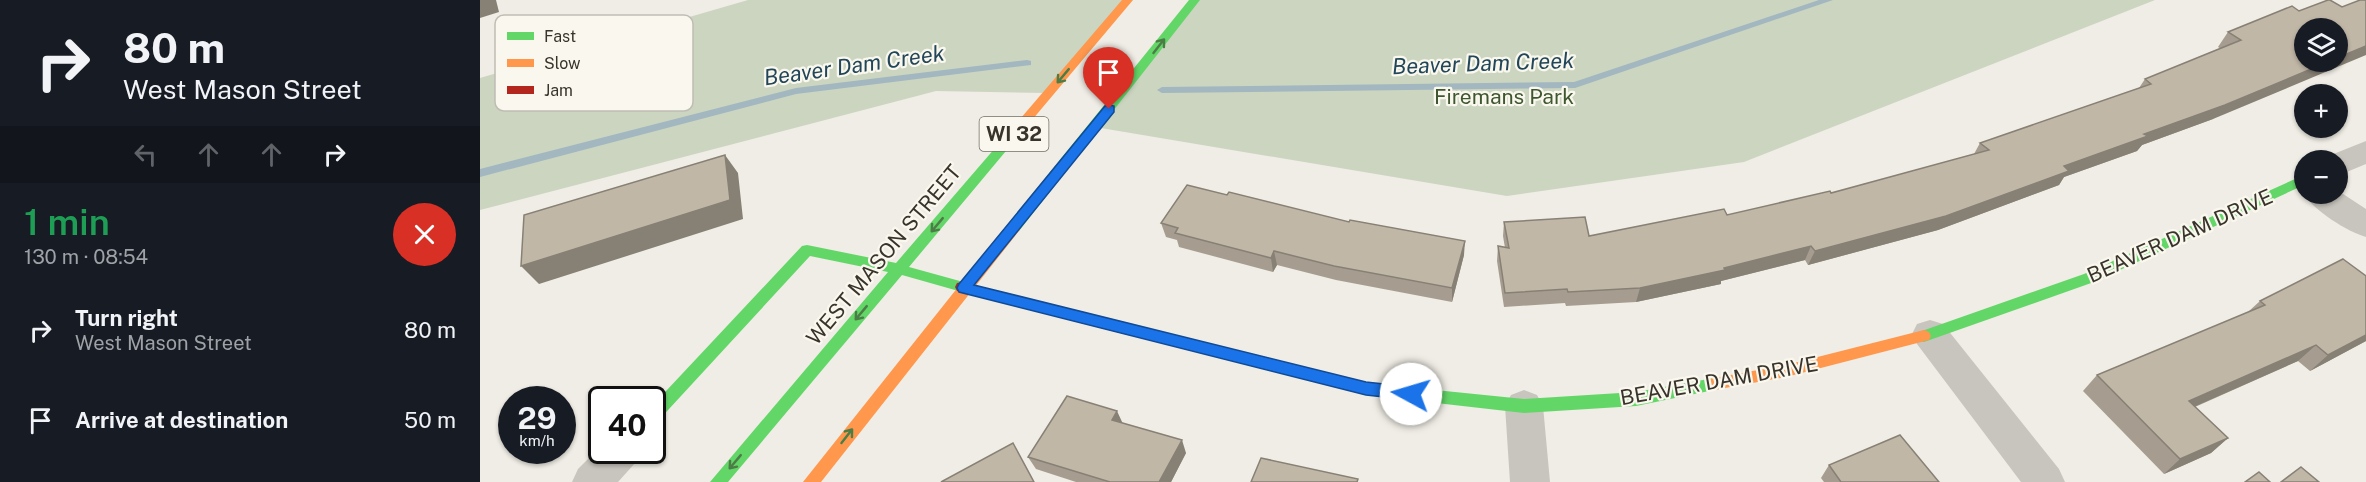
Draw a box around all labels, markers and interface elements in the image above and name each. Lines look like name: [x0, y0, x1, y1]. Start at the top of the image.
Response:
legend: [495, 15, 693, 111]
map controls: [2294, 18, 2348, 204]
button: layers: [2294, 18, 2348, 72]
text: 80 m: [123, 23, 225, 72]
icon: right: [24, 24, 102, 102]
text: Fast: [544, 27, 576, 46]
one-way arrow: [1152, 38, 1165, 54]
water label: Beaver Dam Creek: [762, 39, 946, 91]
pin: [1083, 47, 1134, 109]
water label: Beaver Dam Creek: [1392, 47, 1575, 79]
text: Slow: [544, 54, 581, 73]
icon: arrive: [1092, 56, 1125, 89]
one-way arrow: [1056, 68, 1070, 83]
text: West Mason Street: [123, 73, 362, 105]
text: Jam: [544, 81, 573, 100]
park label: Firemans Park: [1434, 84, 1574, 109]
button: +: [2294, 84, 2348, 138]
road number: WI 32: [980, 117, 1048, 151]
icon: left: [129, 138, 162, 171]
icon: ahead: [192, 138, 225, 171]
icon: ahead: [255, 138, 288, 171]
icon: right: [318, 138, 351, 171]
button: −: [2294, 150, 2348, 204]
street label: WEST MASON STREET: [801, 160, 966, 350]
street label: BEAVER DAM DRIVE: [2083, 183, 2277, 288]
text: 1 min: [24, 201, 110, 243]
button: close: [393, 203, 456, 266]
one-way arrow: [930, 217, 943, 233]
text: 130 m · 08:54: [24, 245, 148, 269]
text: Turn right: [75, 305, 178, 331]
one-way arrow: [855, 305, 868, 321]
icon: right: [24, 314, 57, 347]
text: 80 m: [404, 317, 456, 343]
text: West Mason Street: [75, 331, 252, 355]
street label: BEAVER DAM DRIVE: [1618, 351, 1820, 410]
position arrow: [1379, 362, 1443, 426]
speed limit sign: 40: [588, 386, 666, 464]
text: 29: [518, 400, 556, 436]
icon: arrive: [24, 404, 57, 437]
text: Arrive at destination: [75, 407, 288, 433]
text: 50 m: [404, 407, 456, 433]
one-way arrow: [841, 428, 854, 444]
text: km/h: [519, 432, 555, 449]
one-way arrow: [728, 454, 742, 469]

